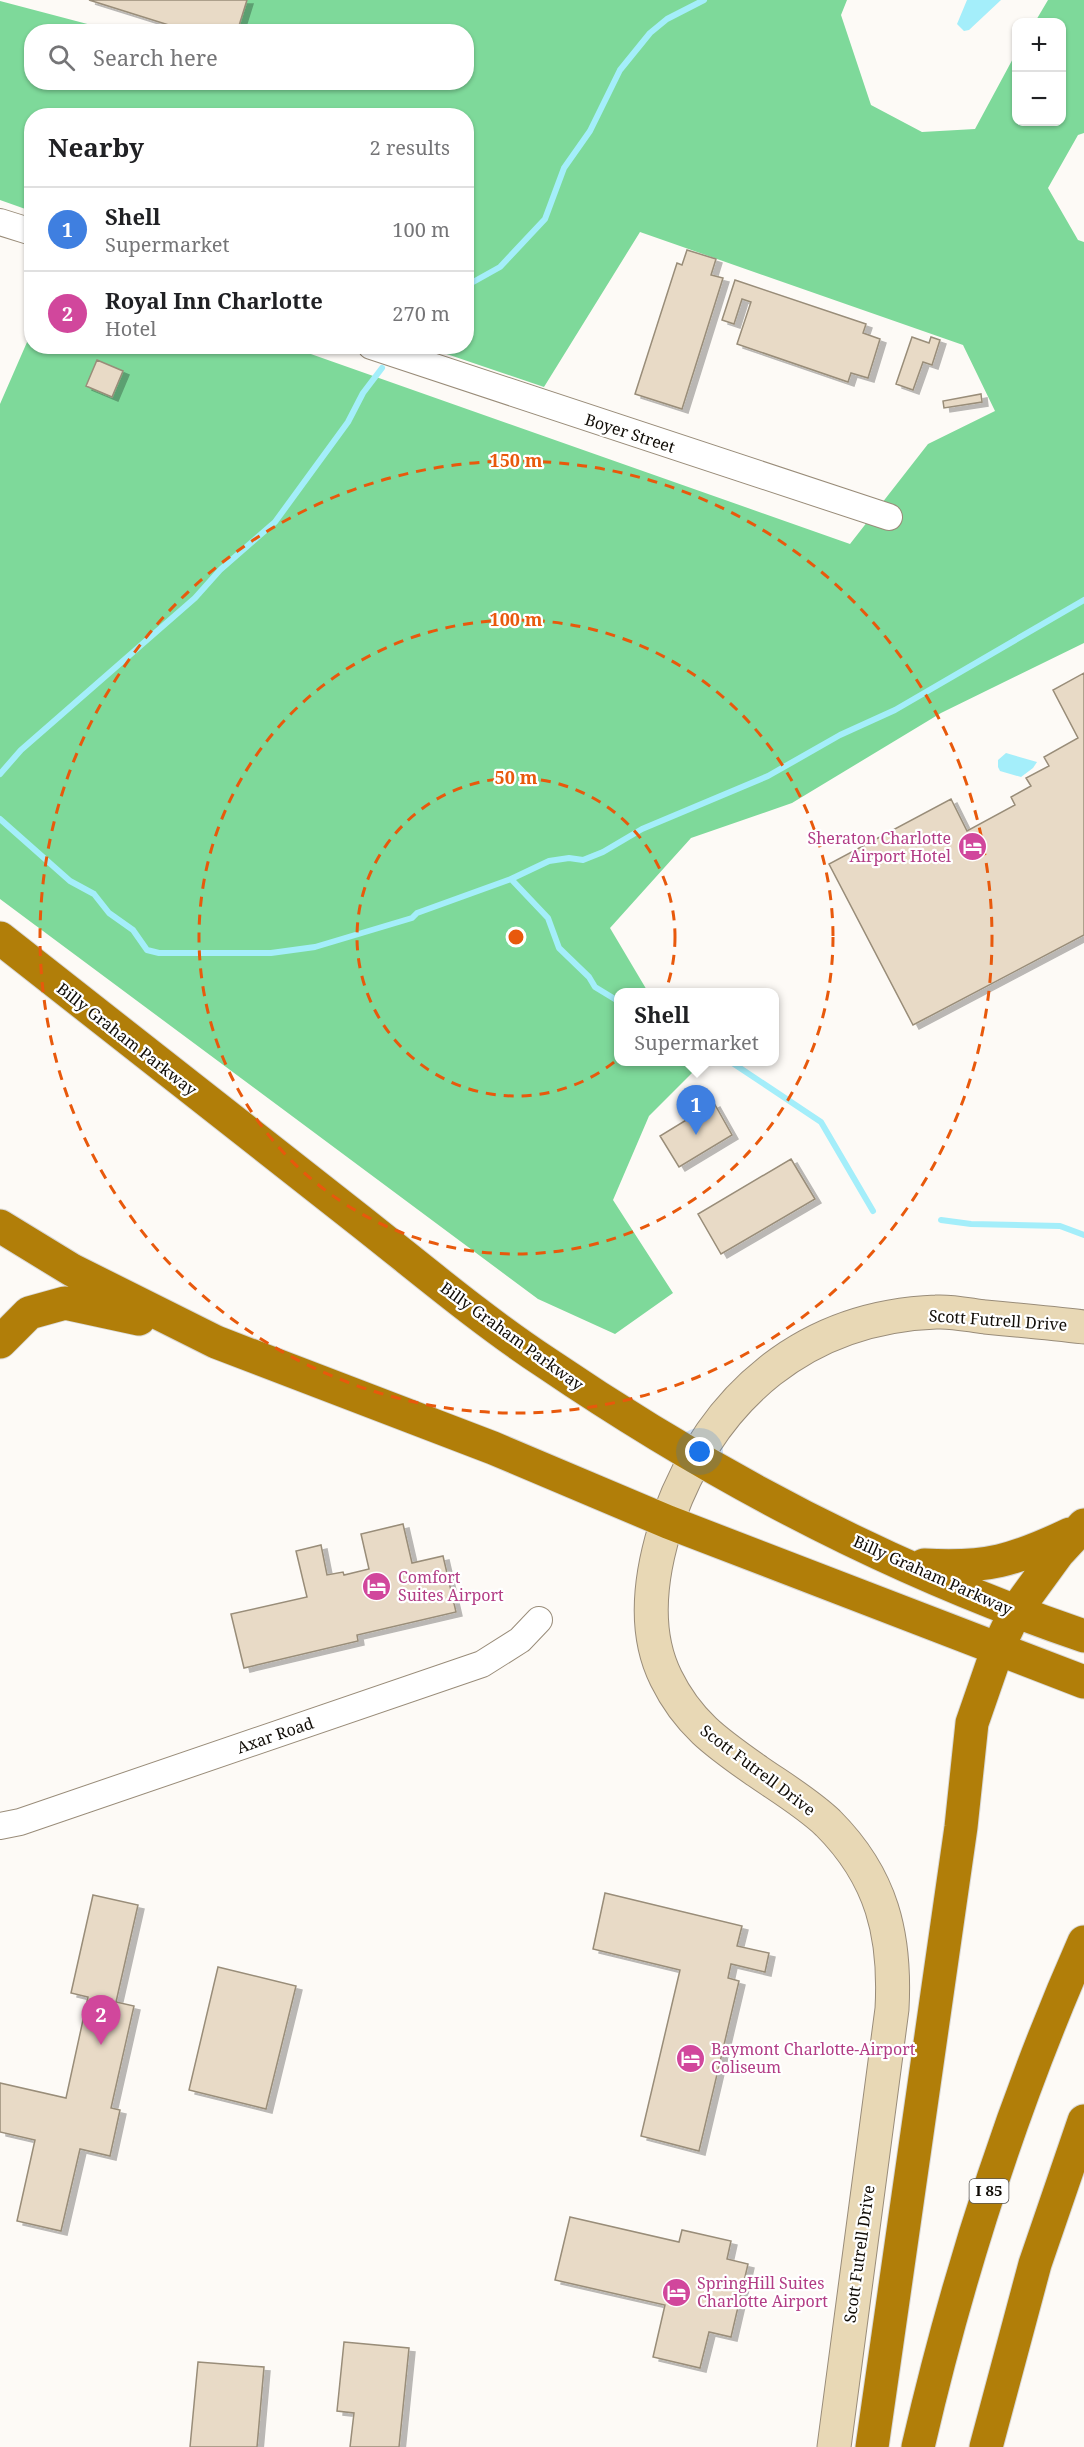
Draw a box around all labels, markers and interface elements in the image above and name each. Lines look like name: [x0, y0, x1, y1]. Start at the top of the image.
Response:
map controls: [1012, 18, 1066, 126]
button: +: [1012, 18, 1066, 72]
search box: [24, 24, 474, 90]
icon: search: [45, 41, 78, 74]
text: Search here: [93, 42, 218, 72]
button: −: [1012, 72, 1066, 126]
text: Nearby: [48, 129, 144, 165]
text: 2 results: [370, 134, 450, 161]
text: Shell: [105, 201, 160, 231]
text: 1: [62, 216, 73, 243]
text: 100 m: [392, 216, 450, 243]
text: Supermarket: [105, 231, 230, 258]
text: Royal Inn Charlotte: [105, 285, 323, 315]
text: 2: [62, 300, 73, 327]
text: 270 m: [392, 300, 450, 327]
text: Hotel: [105, 315, 156, 342]
street label: Boyer Street: [582, 408, 678, 458]
text: 150 m: [490, 448, 543, 472]
text: 100 m: [490, 607, 543, 631]
text: 50 m: [495, 765, 538, 789]
place label: Sheraton Charlotte Airport Hotel: [807, 827, 951, 867]
hotel icon: Sheraton Charlotte Airport Hotel: [956, 831, 988, 863]
centre of rings: [506, 927, 526, 947]
street label: Billy Graham Parkway: [53, 977, 202, 1101]
popup: [614, 988, 779, 1066]
text: Shell: [634, 999, 690, 1029]
text: Supermarket: [634, 1029, 759, 1056]
pin: 1: [676, 1086, 716, 1135]
street label: Billy Graham Parkway: [436, 1277, 589, 1396]
street label: Scott Futrell Drive: [928, 1304, 1068, 1336]
your location: [685, 1437, 714, 1466]
street label: Billy Graham Parkway: [850, 1530, 1017, 1620]
place label: Comfort Suites Airport: [398, 1566, 504, 1606]
hotel icon: Comfort Suites Airport: [361, 1570, 393, 1602]
street label: Axar Road: [234, 1712, 316, 1758]
street label: Scott Futrell Drive: [696, 1719, 820, 1821]
pin: 2: [82, 1996, 120, 2045]
place label: Baymont Charlotte-Airport Coliseum: [711, 2038, 916, 2078]
hotel icon: Baymont Charlotte-Airport Coliseum: [674, 2042, 706, 2074]
road number: I 85: [970, 2179, 1008, 2203]
street label: Scott Futrell Drive: [838, 2184, 880, 2324]
place label: SpringHill Suites Charlotte Airport: [697, 2272, 828, 2312]
hotel icon: SpringHill Suites Charlotte Airport: [660, 2276, 692, 2308]

